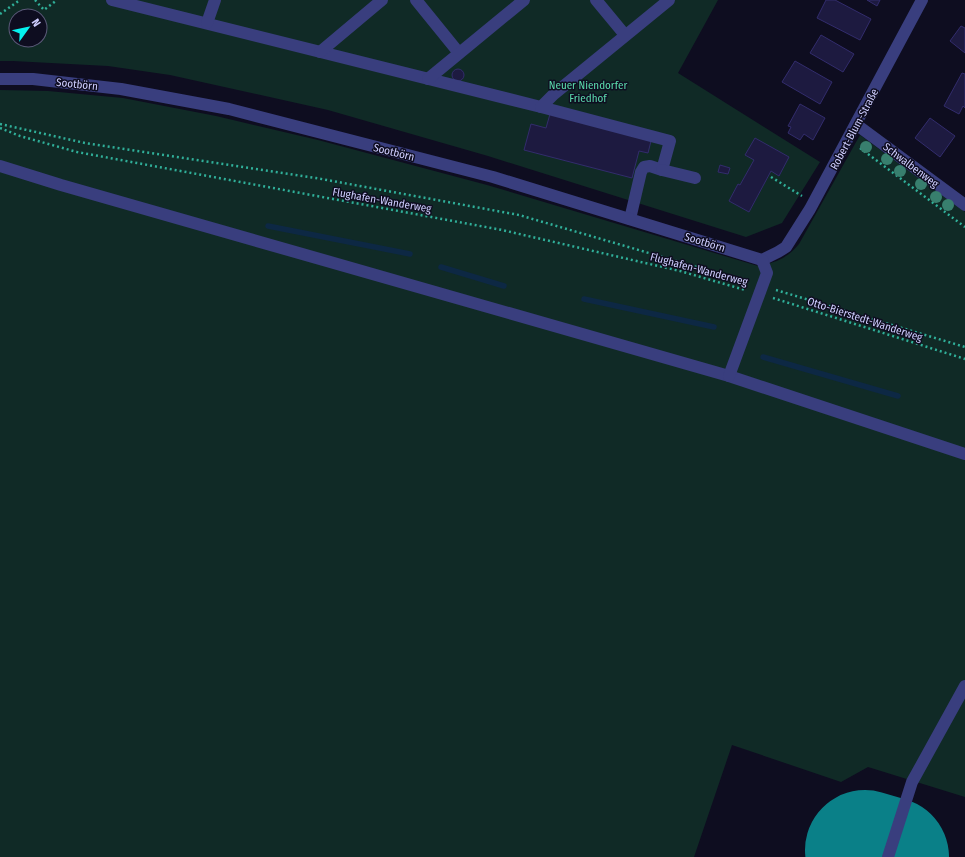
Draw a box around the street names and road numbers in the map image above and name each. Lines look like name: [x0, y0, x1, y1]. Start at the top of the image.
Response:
street label: Sootbörn: [55, 76, 98, 93]
street label: Robert-Blum-Straße: [828, 86, 881, 172]
street label: Schwalbenweg: [880, 140, 942, 191]
street label: Sootbörn: [372, 141, 416, 164]
street label: Flughafen-Wanderweg: [331, 185, 433, 216]
street label: Sootbörn: [683, 230, 727, 255]
street label: Flughafen-Wanderweg: [649, 250, 750, 289]
street label: Otto-Bierstedt-Wanderweg: [806, 295, 925, 345]

